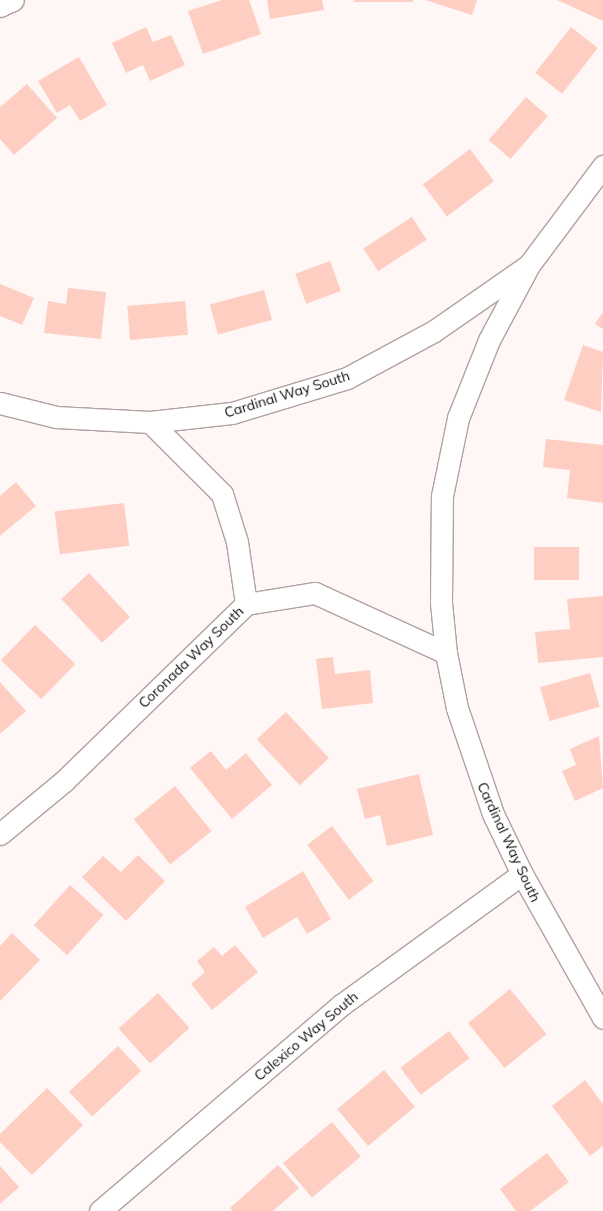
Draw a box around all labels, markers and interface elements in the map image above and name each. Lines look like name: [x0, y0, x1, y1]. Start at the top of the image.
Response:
street label: Cardinal Way South: [222, 367, 352, 421]
street label: Coronada Way South: [135, 603, 247, 711]
street label: Cardinal Way South: [474, 779, 544, 905]
street label: Calexico Way South: [251, 988, 361, 1084]

